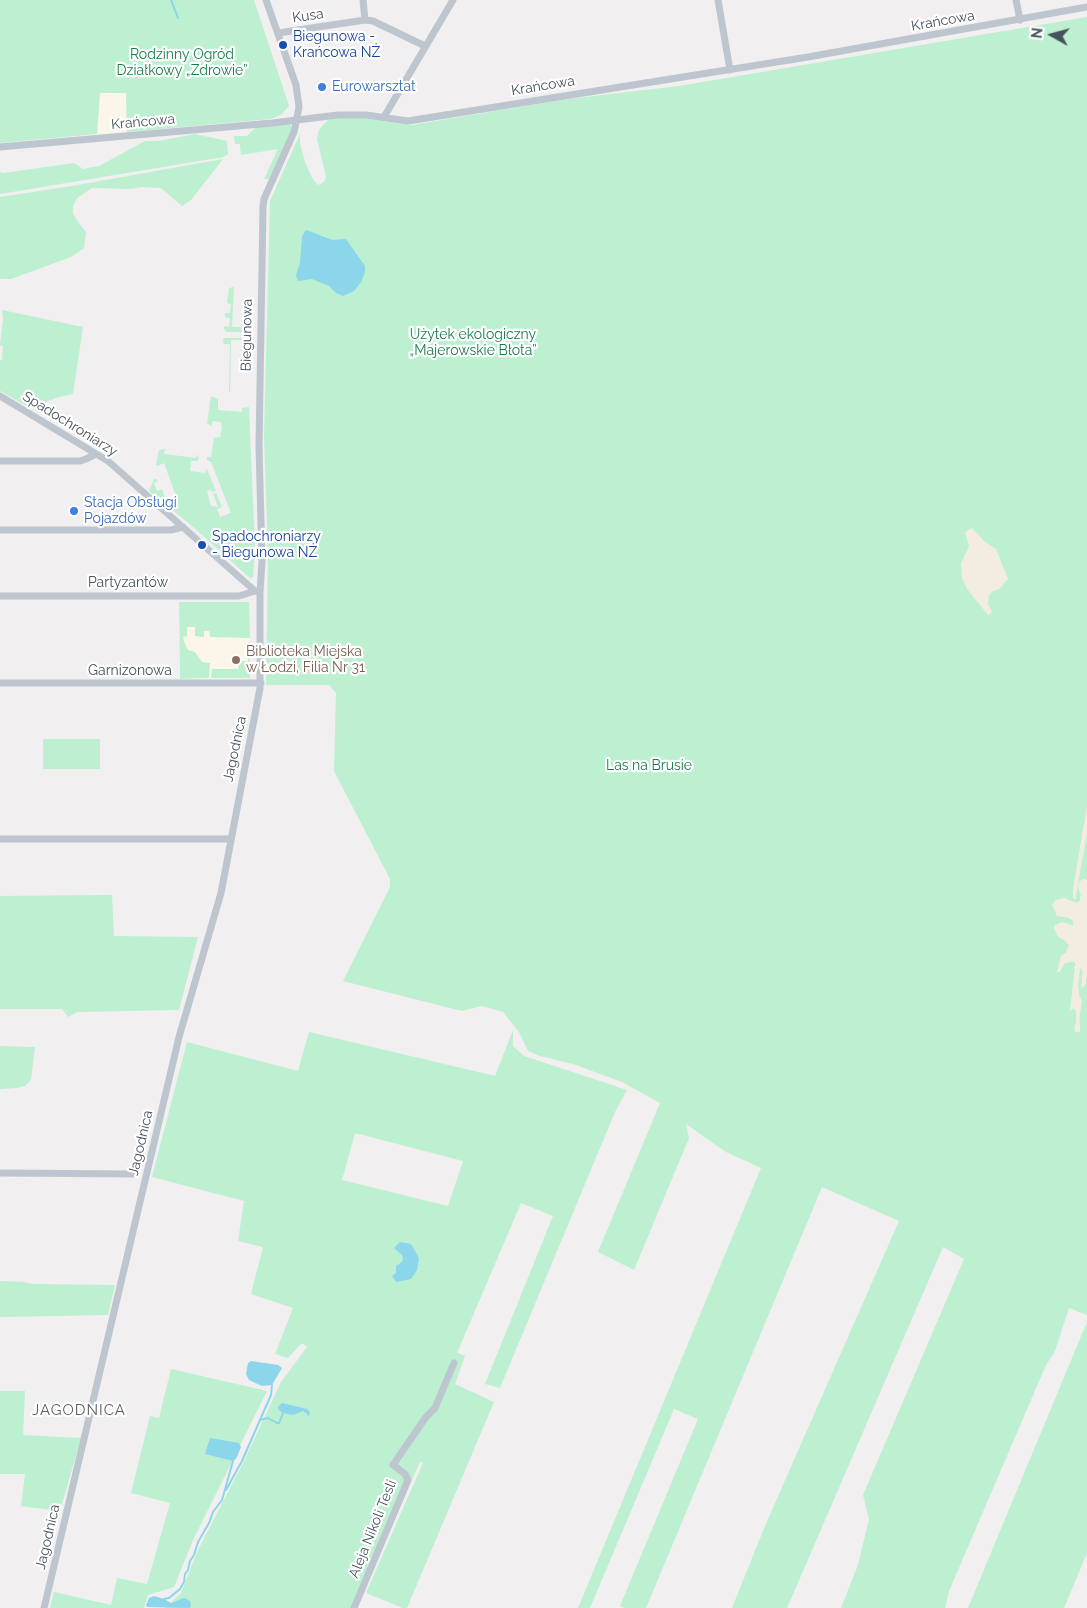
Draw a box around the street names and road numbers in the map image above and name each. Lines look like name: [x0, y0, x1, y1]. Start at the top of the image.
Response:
street label: Kusa: [291, 5, 325, 27]
street label: Krańcowa: [910, 7, 976, 35]
street label: Krańcowa: [510, 73, 576, 99]
street label: Krańcowa: [110, 111, 176, 133]
street label: Biegunowa: [238, 299, 256, 371]
street label: Spadochroniarzy: [19, 388, 121, 460]
street label: Partyzantów: [88, 575, 168, 591]
street label: Garnizonowa: [88, 663, 172, 679]
street label: Jagodnica: [220, 715, 250, 783]
street label: Jagodnica: [125, 1109, 157, 1177]
street label: Aleja Nikoli Tesli: [346, 1477, 400, 1581]
street label: Jagodnica: [32, 1503, 64, 1571]

